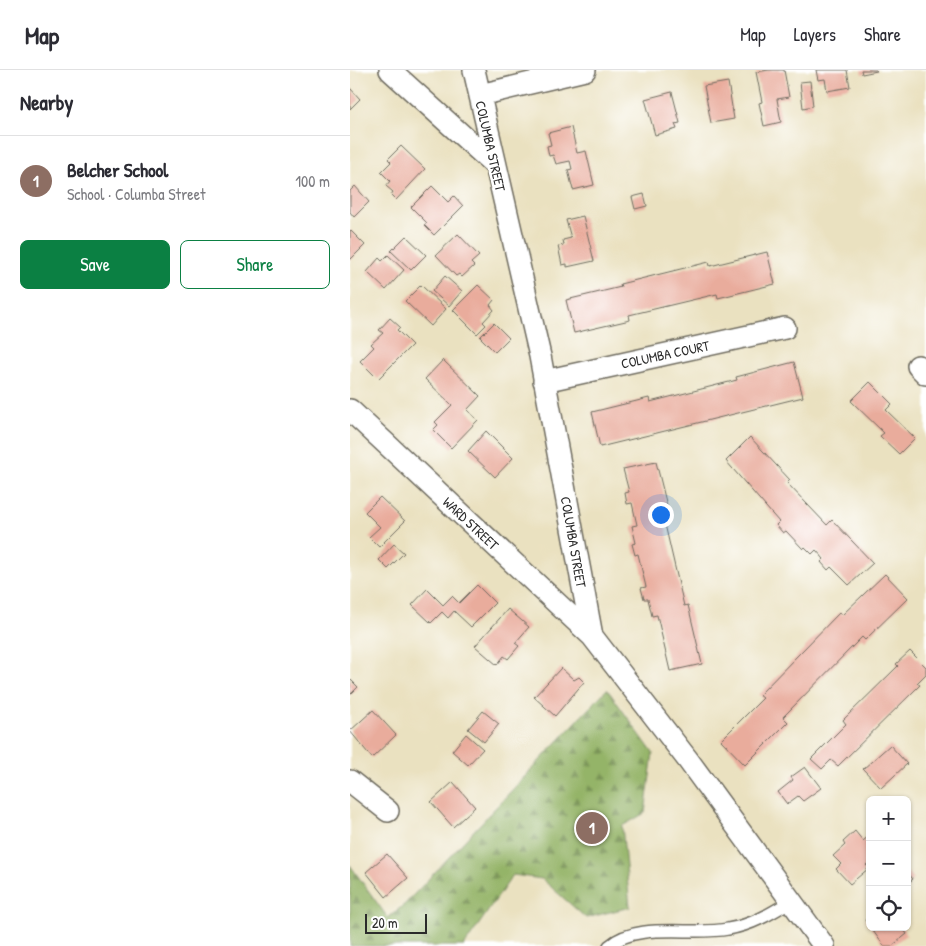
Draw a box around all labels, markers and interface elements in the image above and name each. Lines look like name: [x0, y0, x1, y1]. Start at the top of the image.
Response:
text: Map: [25, 19, 59, 51]
text: Map: [740, 22, 766, 47]
text: Layers: [794, 22, 836, 47]
text: Share: [864, 22, 901, 47]
text: Nearby: [20, 88, 73, 117]
street label: COLUMBA STREET: [471, 99, 511, 193]
text: Belcher School: [67, 157, 168, 183]
text: 1: [33, 170, 39, 192]
text: 100 m: [295, 170, 330, 192]
text: School · Columba Street: [67, 183, 206, 205]
button: Save: [20, 240, 170, 289]
button: Share: [180, 240, 330, 289]
street label: COLUMBA COURT: [619, 335, 711, 373]
street label: WARD STREET: [439, 492, 503, 554]
street label: COLUMBA STREET: [557, 495, 591, 589]
your location: [648, 502, 674, 528]
map controls: [866, 796, 911, 931]
button: +: [866, 796, 911, 841]
pin: 1: [576, 809, 608, 847]
button: −: [866, 841, 911, 886]
button: locate: [866, 886, 911, 931]
scale bar: [365, 911, 428, 934]
text: 20 m: [372, 913, 398, 932]

